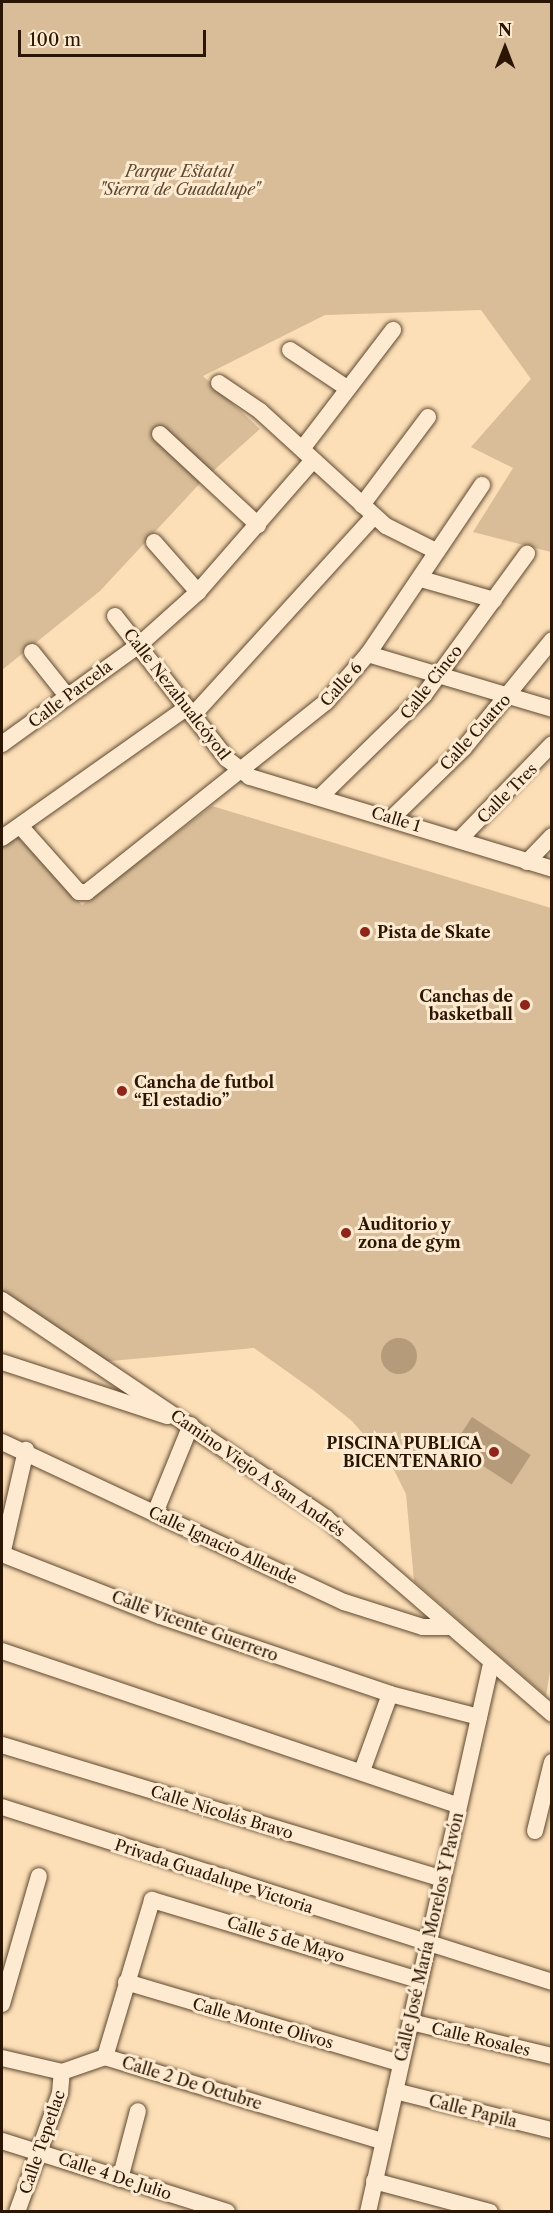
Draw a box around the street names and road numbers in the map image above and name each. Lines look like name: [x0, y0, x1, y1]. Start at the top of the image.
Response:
street label: Calle Nezahualcóyotl: [120, 624, 234, 764]
street label: Calle Cinco: [396, 641, 466, 723]
street label: Calle Parcela: [25, 656, 115, 732]
street label: Calle 6: [316, 658, 366, 710]
street label: Calle Cuatro: [436, 690, 514, 774]
street label: Calle Tres: [473, 759, 541, 827]
street label: Calle 1: [369, 802, 423, 836]
street label: Camino Viejo A San Andrés: [166, 1405, 350, 1541]
street label: Calle Ignacio Allende: [145, 1502, 301, 1588]
street label: Calle Vicente Guerrero: [109, 1587, 281, 1665]
street label: Calle Nicolás Bravo: [148, 1781, 296, 1843]
street label: Calle José María Morelos Y Pavón: [391, 1810, 467, 2064]
street label: Privada Guadalupe Victoria: [112, 1835, 316, 1917]
street label: Calle 5 de Mayo: [225, 1912, 347, 1966]
street label: Calle Monte Olivos: [190, 1994, 336, 2052]
street label: Calle Rosales: [430, 2018, 532, 2060]
street label: Calle 2 De Octubre: [120, 2053, 264, 2113]
street label: Calle Tepetlac: [15, 2087, 69, 2197]
street label: Calle Papila: [427, 2091, 519, 2131]
street label: Calle 4 De Julio: [56, 2149, 174, 2203]

